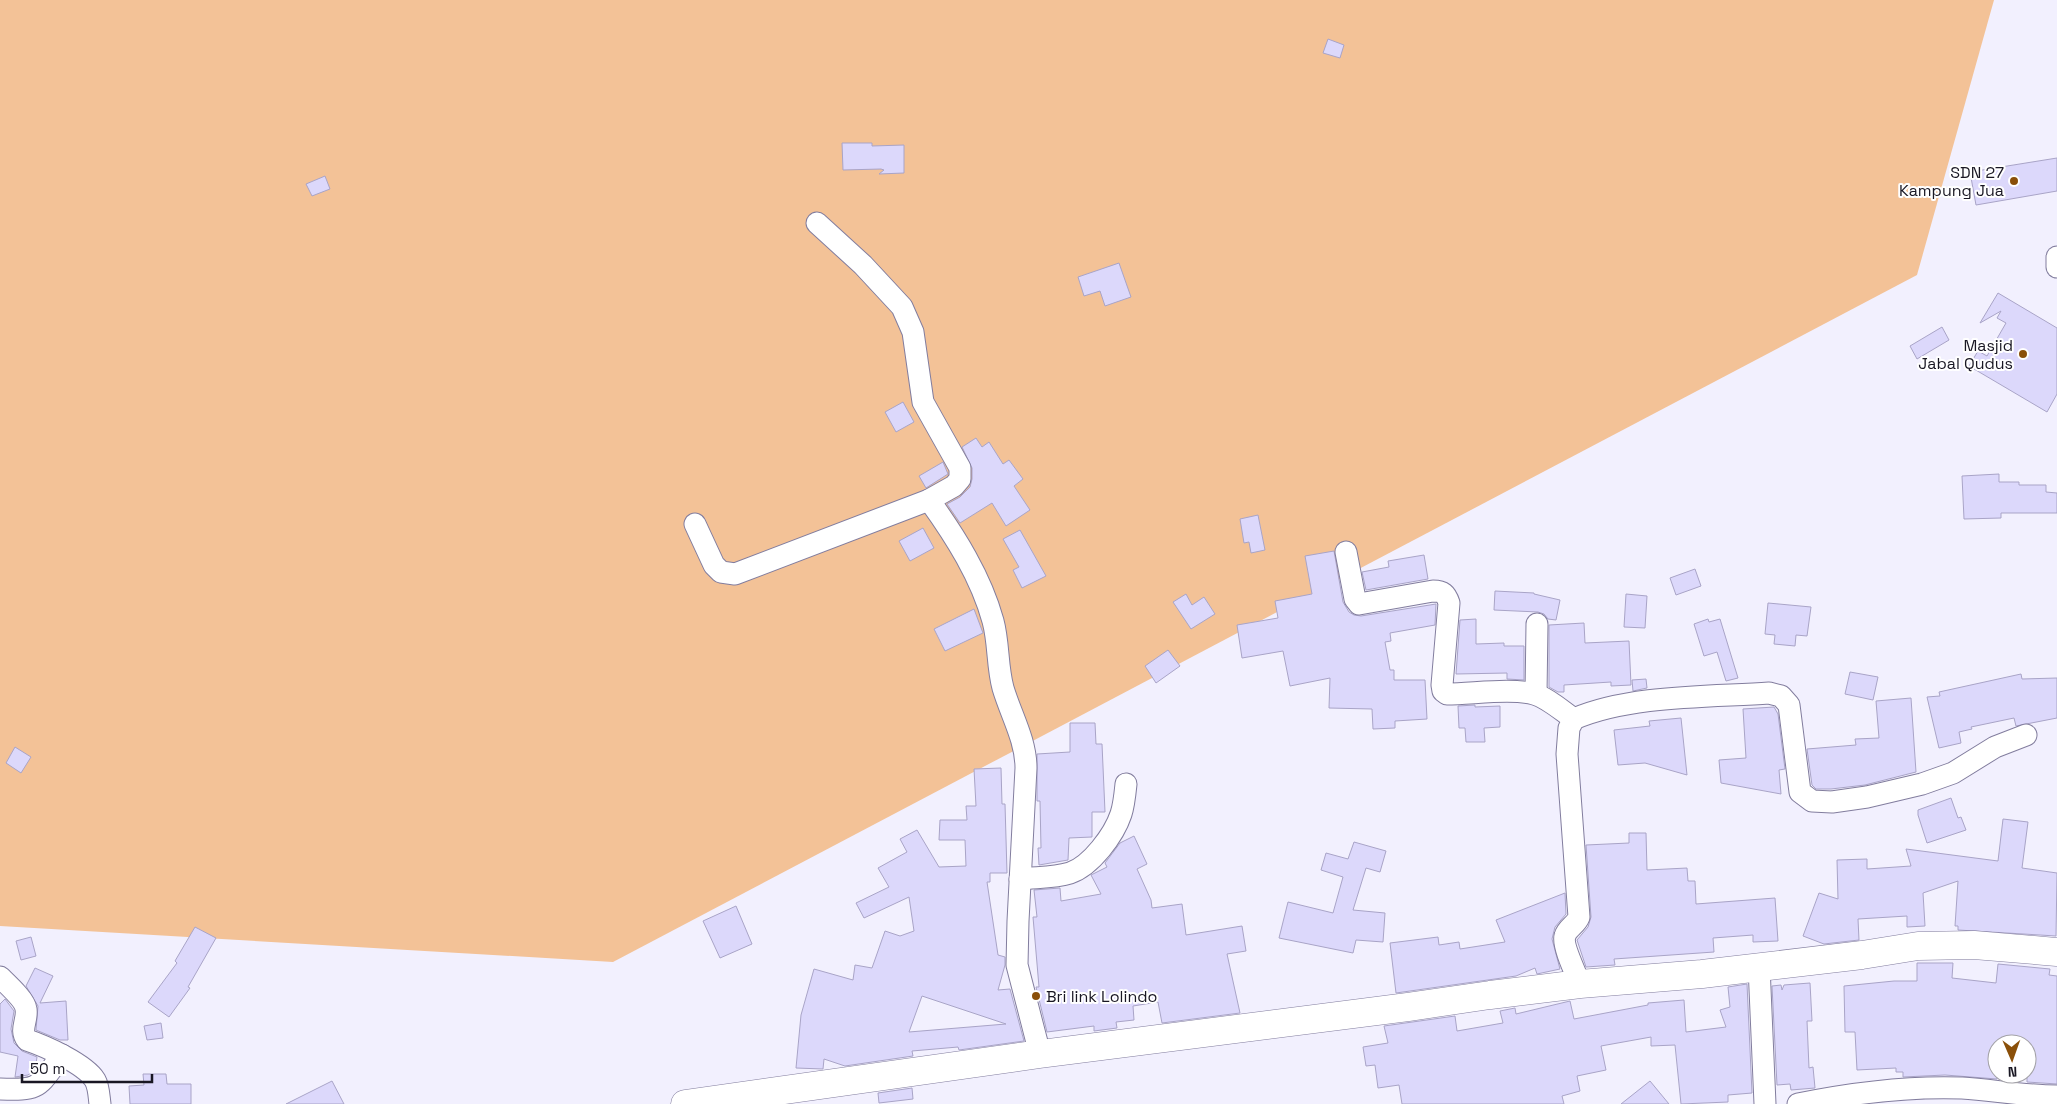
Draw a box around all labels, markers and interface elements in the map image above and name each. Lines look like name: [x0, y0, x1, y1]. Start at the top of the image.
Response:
place label: SDN 27 Kampung Jua: [1899, 162, 2004, 201]
marker: SDN 27 Kampung Jua: [2008, 175, 2020, 187]
place label: Masjid Jabal Qudus: [1918, 335, 2013, 374]
marker: Masjid Jabal Qudus: [2017, 348, 2029, 360]
place label: Bri link Lolindo: [1046, 986, 1157, 1007]
marker: Bri link Lolindo: [1030, 990, 1042, 1002]
north arrow: [1987, 1034, 2037, 1084]
scale bar: [22, 1052, 152, 1084]
text: 50 m: [30, 1059, 65, 1078]
text: N: [2007, 1063, 2017, 1081]

